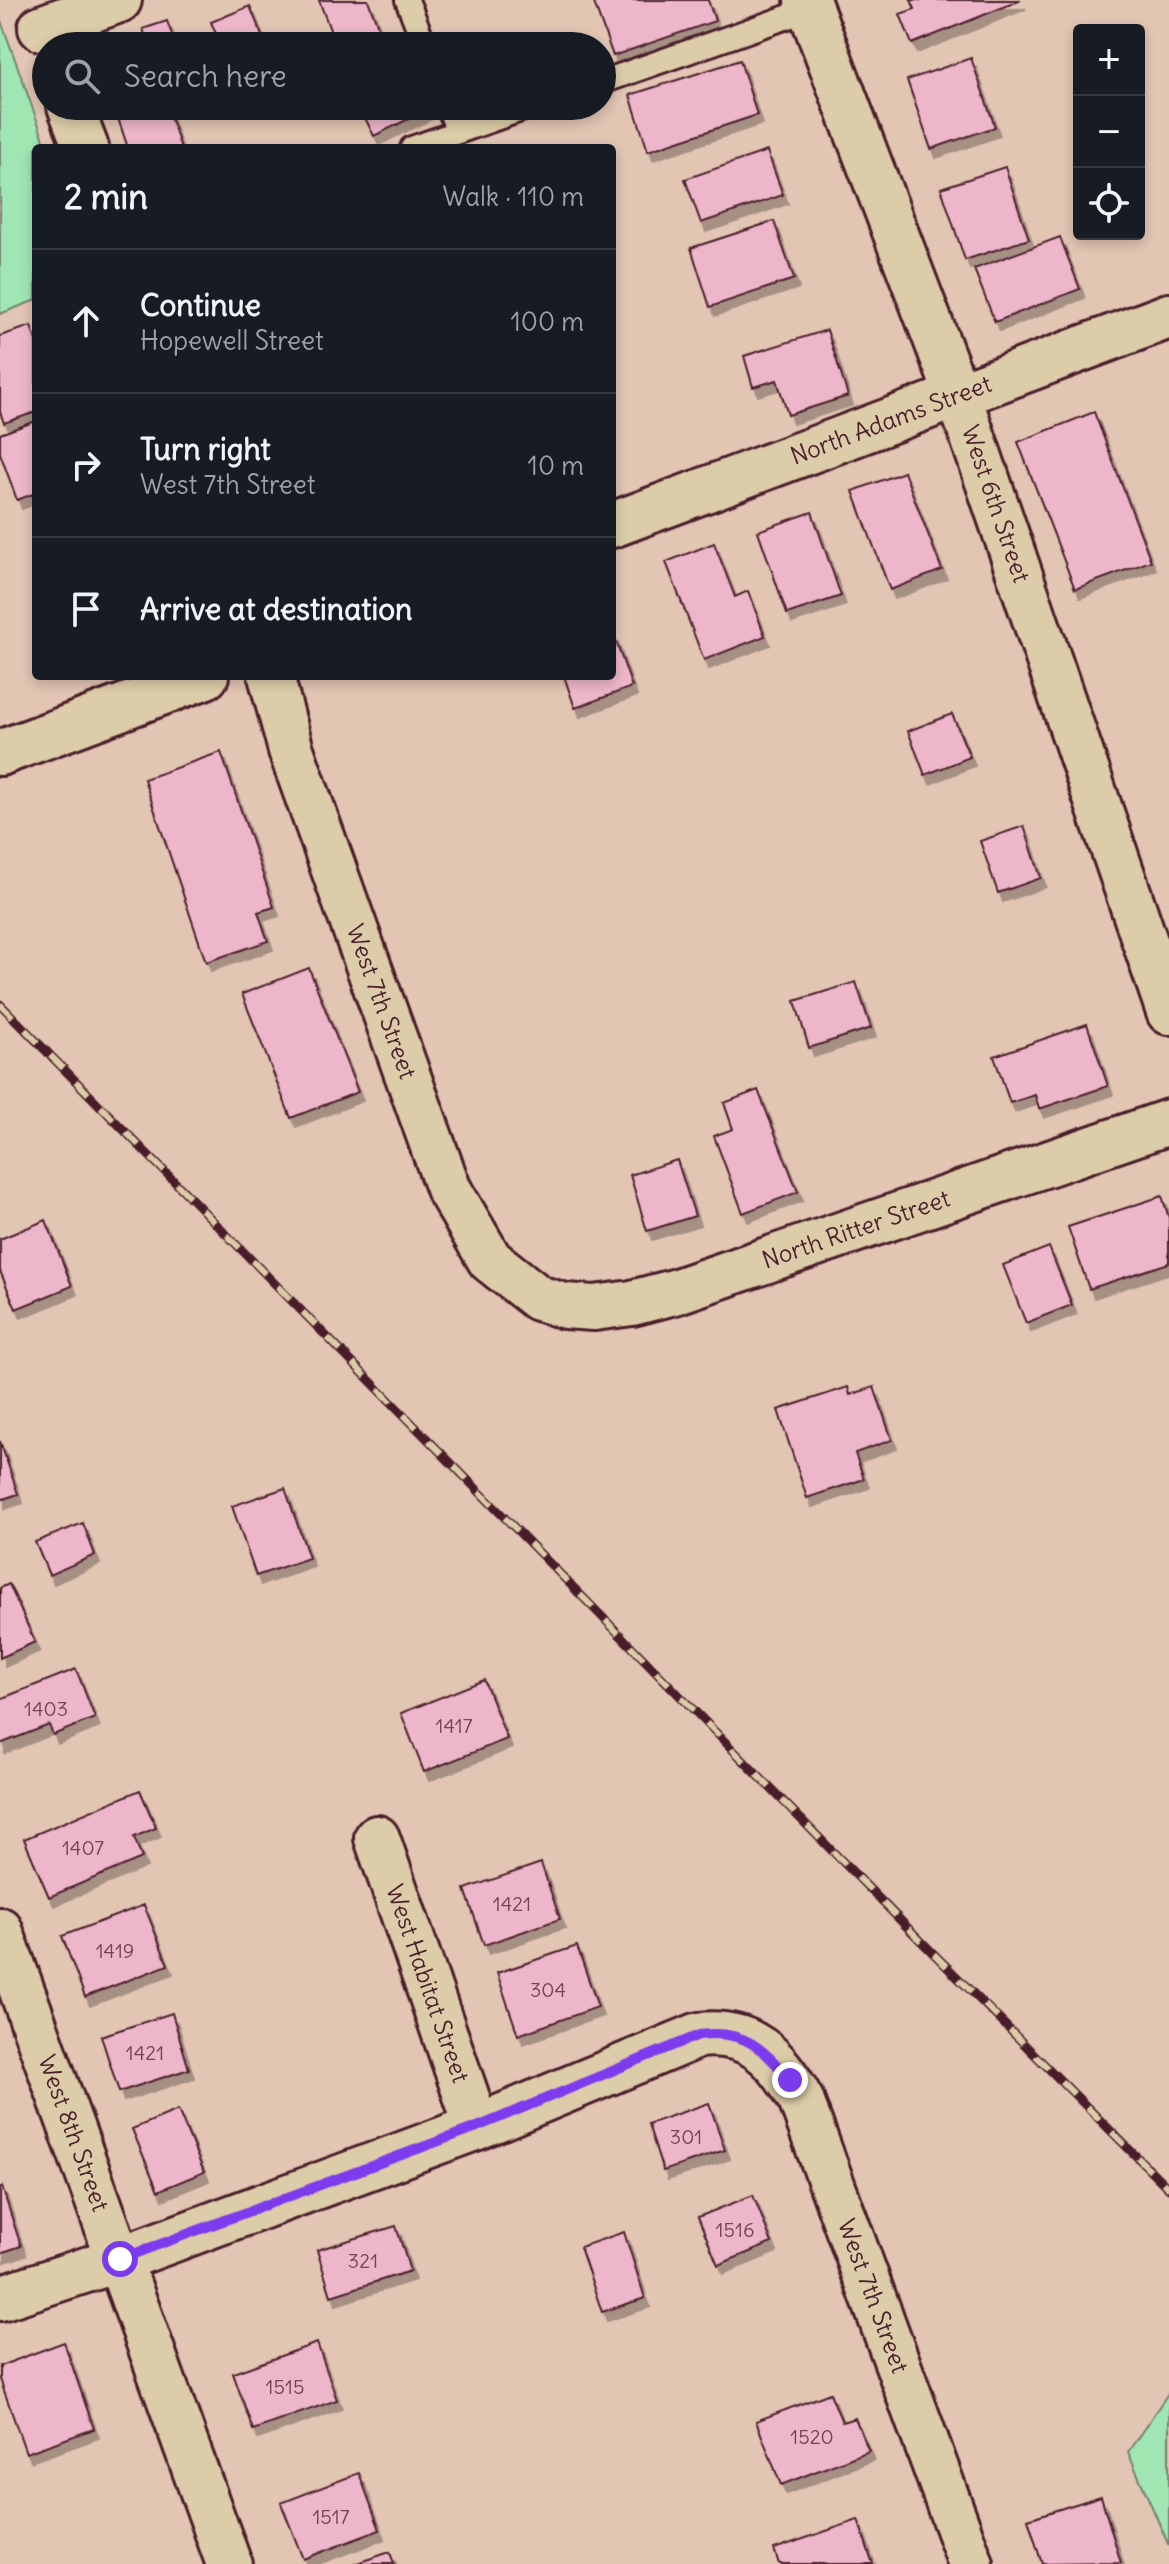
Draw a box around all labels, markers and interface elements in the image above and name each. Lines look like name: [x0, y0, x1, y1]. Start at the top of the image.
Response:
map controls: [1073, 24, 1145, 240]
button: +: [1073, 24, 1145, 96]
search box: [32, 32, 616, 120]
icon: search: [60, 54, 104, 98]
text: Search here: [124, 57, 287, 95]
button: −: [1073, 96, 1145, 168]
button: locate: [1073, 168, 1145, 240]
text: 2 min: [64, 175, 148, 218]
text: Walk · 110 m: [442, 180, 584, 213]
text: Continue: [140, 286, 261, 324]
icon: ahead: [64, 299, 108, 343]
text: 100 m: [510, 305, 584, 338]
text: Hopewell Street: [140, 324, 324, 357]
street label: North Adams Street: [786, 368, 995, 471]
street label: West 6th Street: [956, 421, 1037, 586]
text: Turn right: [140, 430, 271, 468]
icon: right: [64, 443, 108, 487]
text: 10 m: [528, 449, 584, 482]
text: West 7th Street: [140, 468, 316, 501]
icon: arrive: [64, 587, 108, 631]
text: Arrive at destination: [140, 590, 412, 628]
street label: West 7th Street: [341, 920, 424, 1083]
street label: North Ritter Street: [758, 1182, 954, 1275]
house number: 1403: [24, 1696, 68, 1721]
house number: 1417: [435, 1713, 473, 1738]
house number: 1407: [62, 1835, 104, 1860]
street label: West Habitat Street: [380, 1880, 476, 2086]
house number: 1421: [493, 1891, 531, 1916]
house number: 1419: [96, 1938, 134, 1963]
house number: 304: [530, 1977, 566, 2002]
house number: 1421: [126, 2040, 164, 2065]
street label: West 8th Street: [32, 2051, 116, 2215]
route end: [772, 2062, 808, 2098]
house number: 301: [670, 2124, 702, 2149]
street label: West 7th Street: [832, 2214, 916, 2377]
house number: 1516: [716, 2217, 754, 2242]
route start: [102, 2241, 138, 2277]
house number: 321: [348, 2248, 378, 2273]
house number: 1515: [266, 2374, 304, 2399]
house number: 1520: [790, 2424, 834, 2449]
house number: 1517: [312, 2504, 350, 2529]

